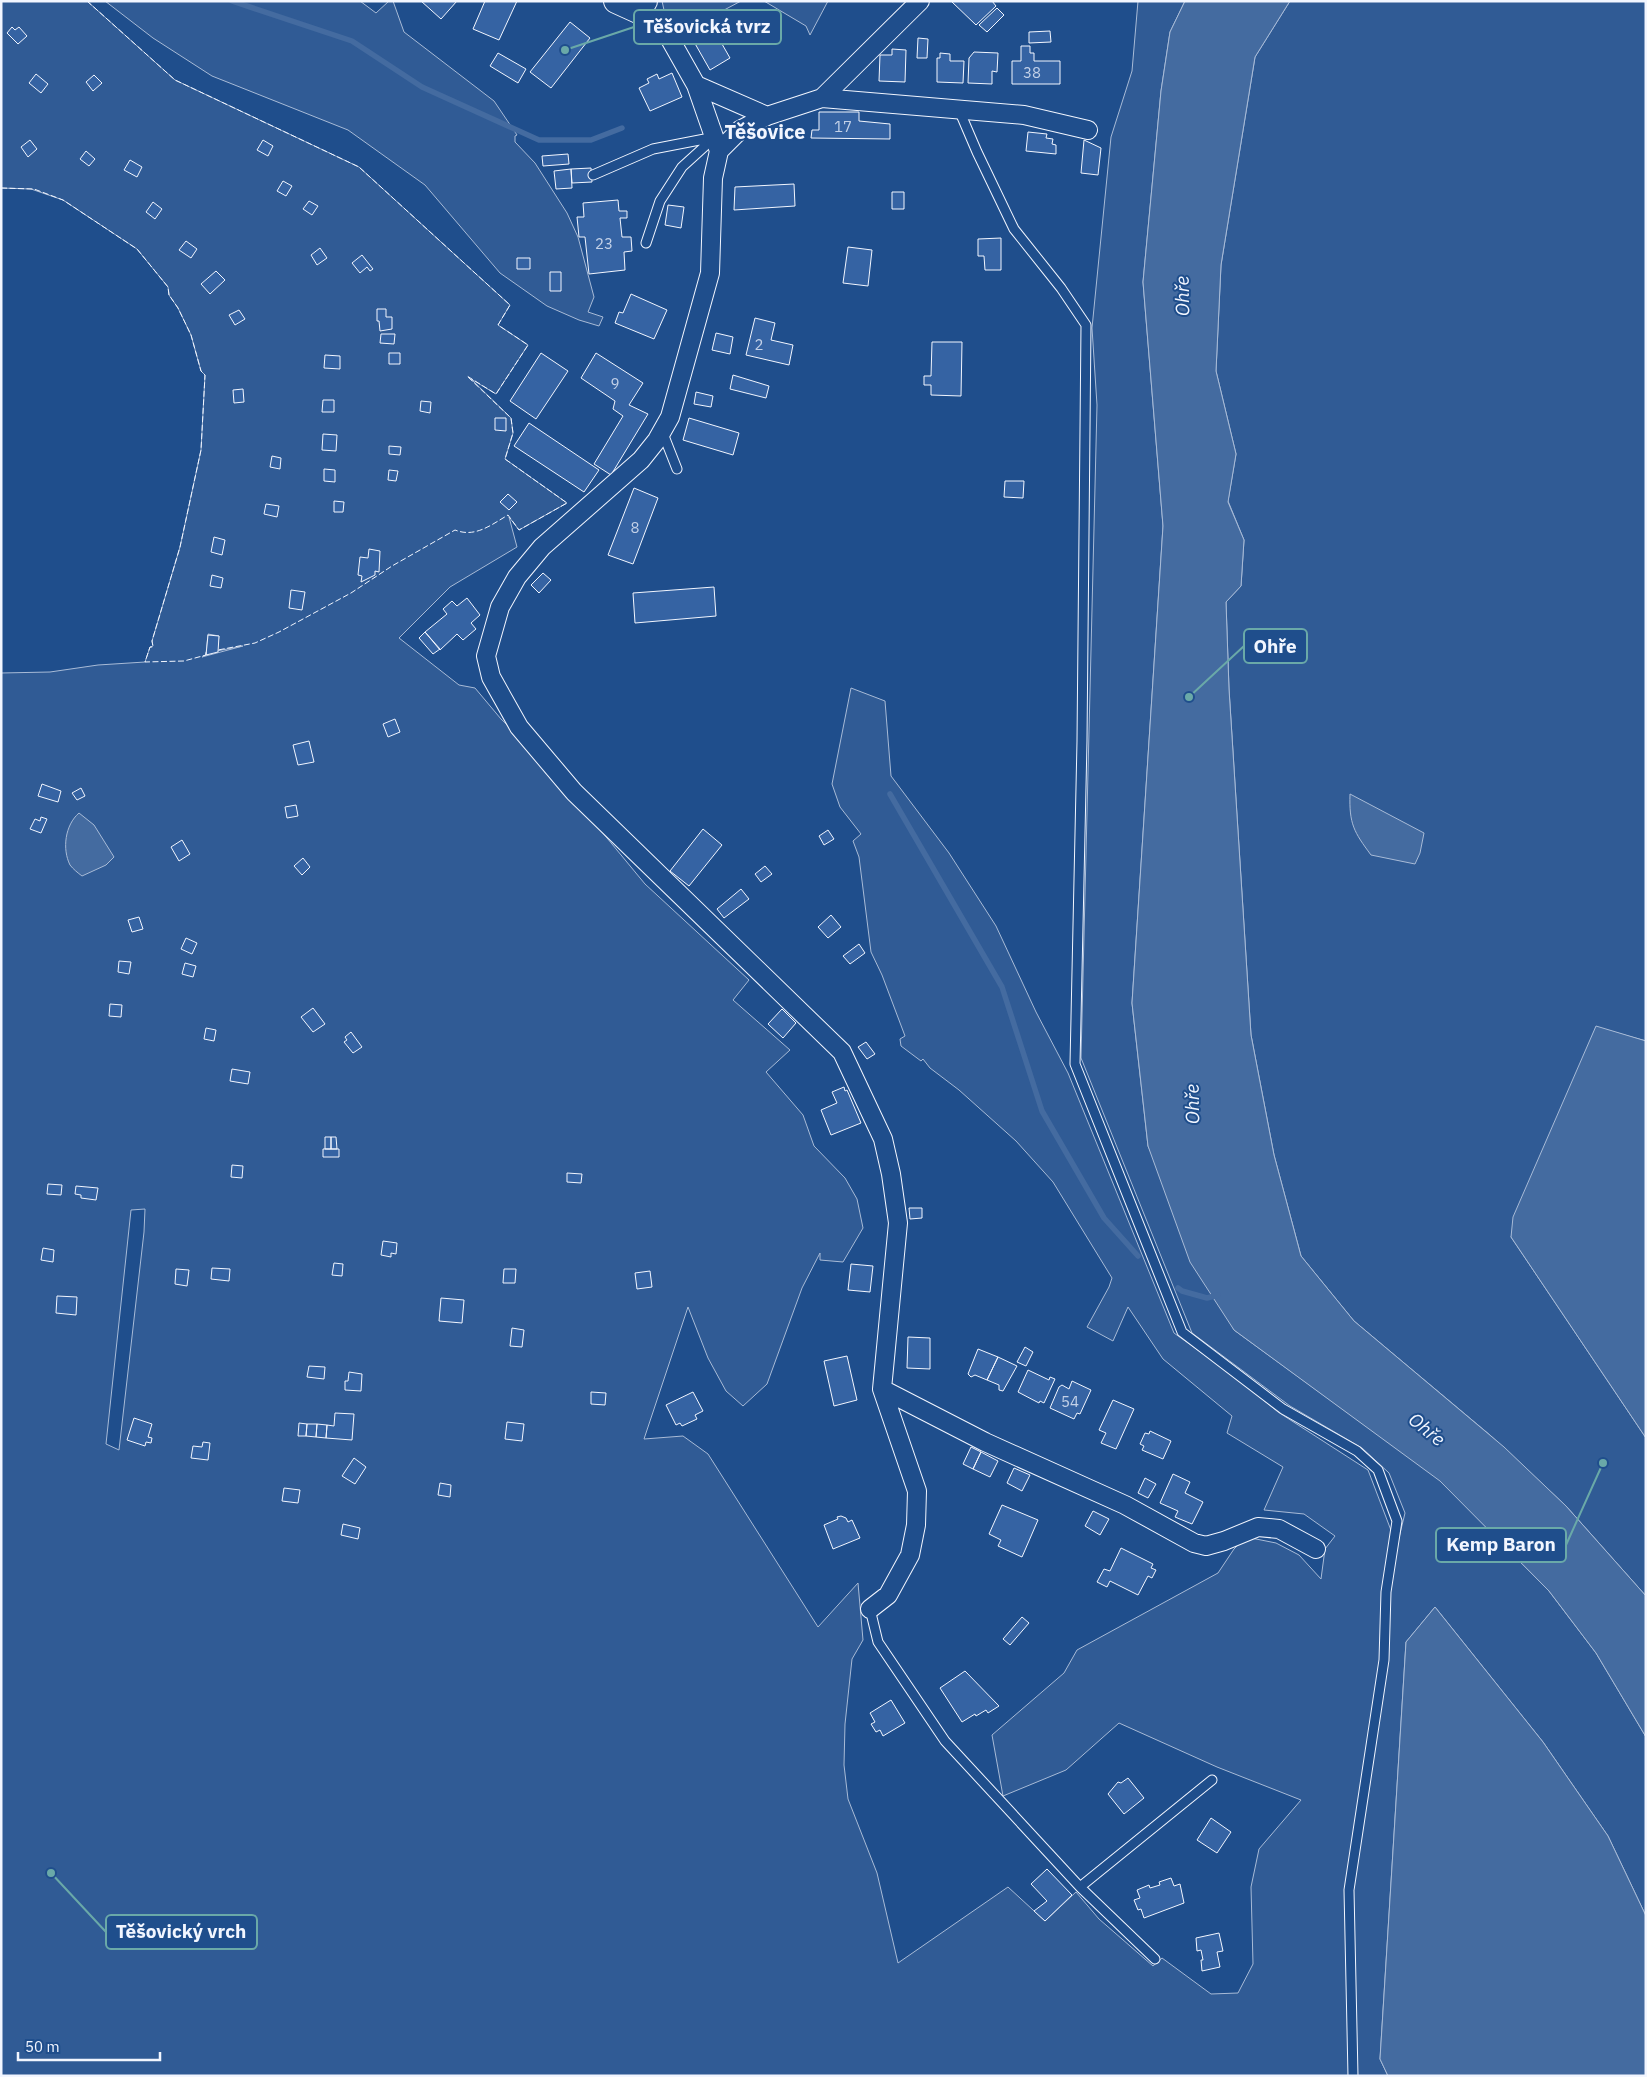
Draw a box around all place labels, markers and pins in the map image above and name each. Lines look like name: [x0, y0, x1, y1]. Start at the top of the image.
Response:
callout: Těšovická tvrz: [634, 10, 781, 44]
callout: Ohře: [1244, 629, 1307, 663]
callout: Kemp Baron: [1436, 1528, 1566, 1562]
callout: Těšovický vrch: [106, 1915, 257, 1949]

